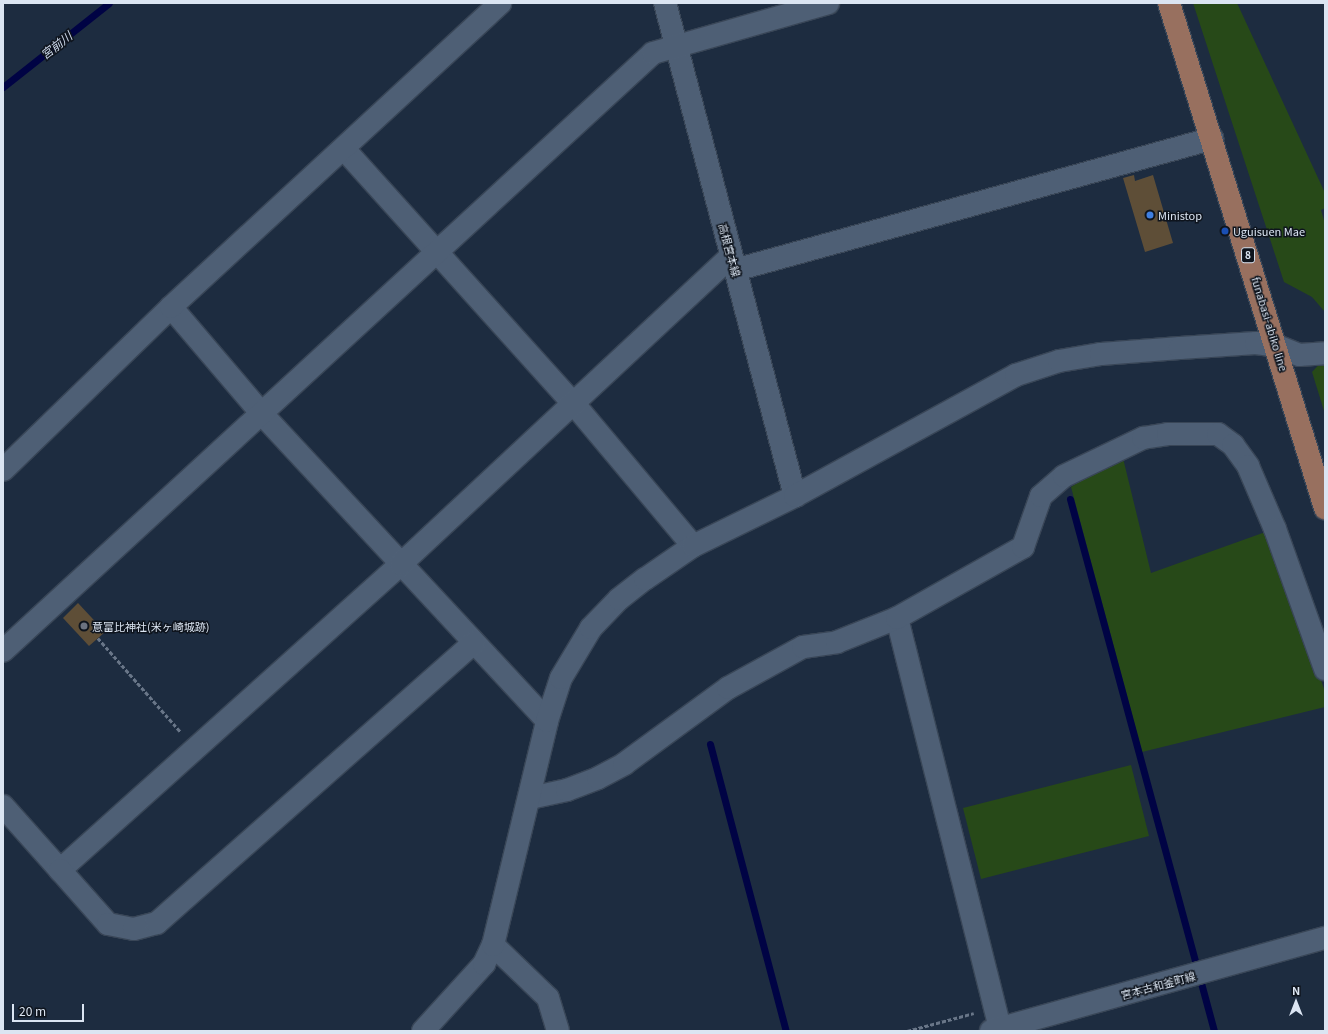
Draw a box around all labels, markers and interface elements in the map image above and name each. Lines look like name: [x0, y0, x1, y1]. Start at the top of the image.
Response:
water label: 宮前川: [37, 28, 75, 62]
place label: Ministop: [1158, 208, 1202, 222]
marker: Ministop: [1145, 210, 1155, 220]
street label: 高根宮本線: [717, 222, 743, 278]
place label: Uguisuen Mae: [1233, 224, 1305, 238]
marker: Uguisuen Mae: [1220, 226, 1230, 236]
road number: 8: [1241, 247, 1255, 263]
street label: funabasi-abiko line: [1249, 275, 1291, 373]
place label: 意富比神社(米ヶ崎城跡): [92, 619, 209, 633]
marker: 意富比神社(米ヶ崎城跡): [79, 621, 89, 631]
street label: 宮本古和釜町線: [1119, 969, 1197, 1001]
north arrow: [1276, 982, 1316, 1022]
text: N: [1292, 982, 1300, 998]
scale bar: [14, 996, 86, 1022]
text: 20 m: [19, 1002, 46, 1019]

